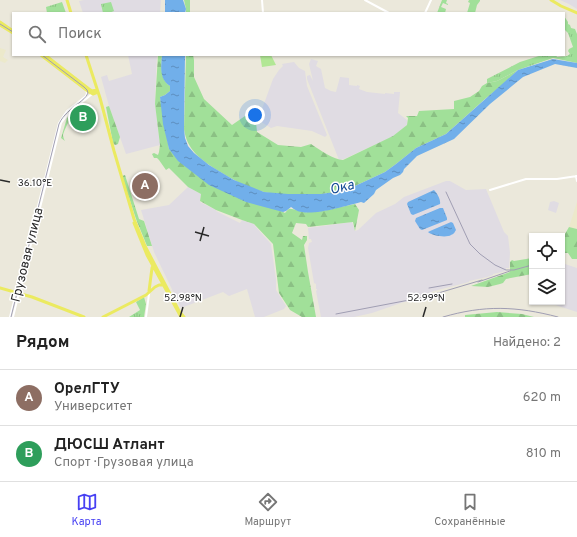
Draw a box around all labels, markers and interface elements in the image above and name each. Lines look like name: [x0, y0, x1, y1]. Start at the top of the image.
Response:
search box: [12, 12, 565, 56]
icon: search: [26, 23, 48, 45]
text: Поиск: [58, 25, 102, 44]
pin: B: [70, 103, 96, 133]
your location: [245, 105, 265, 125]
pin: A: [132, 171, 158, 201]
text: 36.10°E: [18, 177, 52, 190]
water label: Ока: [328, 177, 357, 199]
street label: Грузовая улица: [9, 206, 47, 304]
map controls: [529, 233, 565, 305]
button: locate: [529, 233, 565, 269]
button: layers: [529, 269, 565, 305]
text: 52.98°N: [164, 292, 202, 305]
text: 52.99°N: [407, 292, 445, 305]
text: Рядом: [16, 332, 69, 354]
text: Найдено: 2: [493, 335, 561, 351]
text: ОрелГТУ: [54, 380, 120, 399]
text: A: [24, 390, 34, 406]
text: 620 m: [523, 390, 561, 406]
text: Университет: [54, 399, 132, 415]
text: ДЮСШ Атлант: [54, 436, 165, 455]
text: B: [25, 446, 33, 462]
text: 810 m: [526, 446, 561, 462]
text: Спорт · Грузовая улица: [54, 455, 194, 471]
tab: Карта: [71, 491, 102, 529]
tab: Маршрут: [244, 491, 291, 529]
tab: Сохранённые: [434, 491, 506, 529]

